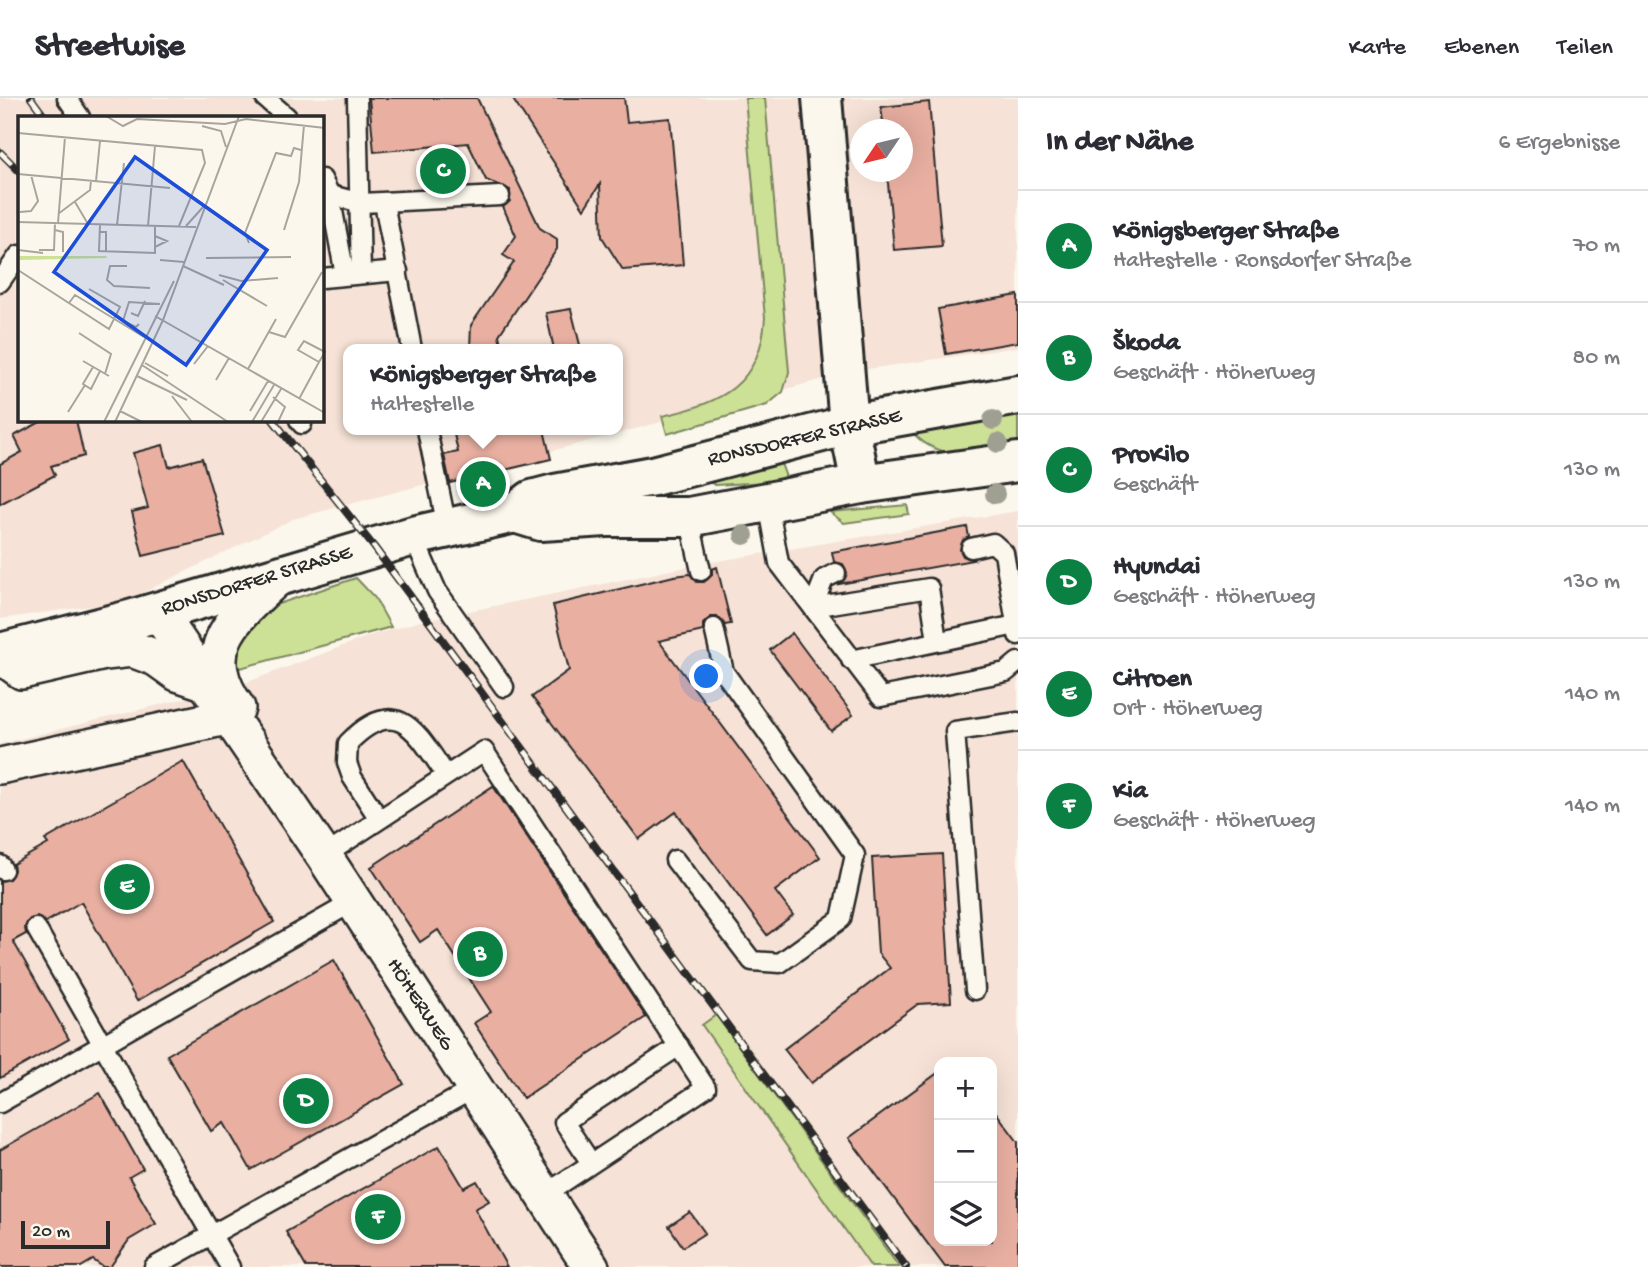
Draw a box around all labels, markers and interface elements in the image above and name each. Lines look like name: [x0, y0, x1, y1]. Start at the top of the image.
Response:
text: Streetwise: [35, 29, 185, 67]
text: Karte: [1349, 34, 1406, 63]
text: Ebenen: [1444, 34, 1519, 63]
text: Teilen: [1557, 34, 1613, 63]
inset map: [18, 116, 324, 422]
north arrow: [850, 119, 913, 182]
text: In der Nähe: [1046, 126, 1193, 161]
text: 6 Ergebnisse: [1499, 130, 1620, 157]
pin: C: [420, 145, 466, 197]
text: Königsberger Straße: [1113, 217, 1339, 248]
text: A: [1062, 233, 1076, 260]
text: 70 m: [1573, 233, 1620, 260]
text: Haltestelle · Ronsdorfer Straße: [1113, 248, 1411, 275]
text: Škoda: [1113, 329, 1180, 360]
popup: [343, 344, 623, 435]
text: B: [1063, 345, 1075, 372]
text: 80 m: [1573, 345, 1620, 372]
text: Geschäft · Höherweg: [1113, 360, 1316, 387]
text: Königsberger Straße: [370, 361, 596, 392]
text: Haltestelle: [370, 392, 474, 419]
street label: RONSDORFER STRASSE: [706, 404, 905, 473]
text: ProKilo: [1113, 441, 1189, 472]
text: C: [1063, 457, 1075, 484]
text: 130 m: [1564, 457, 1620, 484]
pin: A: [460, 458, 506, 510]
text: Geschäft: [1113, 472, 1197, 499]
street label: RONSDORFER STRASSE: [159, 541, 356, 623]
text: Hyundai: [1113, 553, 1201, 584]
text: D: [1062, 569, 1077, 596]
text: 130 m: [1564, 569, 1620, 596]
text: Geschäft · Höherweg: [1113, 584, 1316, 611]
your location: [689, 659, 723, 693]
text: Citroen: [1113, 665, 1192, 696]
text: E: [1062, 681, 1076, 708]
text: 140 m: [1565, 681, 1620, 708]
text: Ort · Höherweg: [1113, 696, 1263, 723]
text: Kia: [1113, 777, 1147, 808]
text: F: [1063, 793, 1075, 820]
text: 140 m: [1565, 793, 1620, 820]
text: Geschäft · Höherweg: [1113, 808, 1316, 835]
pin: E: [104, 861, 150, 913]
pin: B: [457, 928, 503, 980]
street label: HÖHERWEG: [380, 954, 458, 1056]
map controls: [934, 1057, 997, 1246]
button: +: [934, 1057, 997, 1120]
pin: D: [283, 1075, 329, 1127]
button: −: [934, 1120, 997, 1183]
button: layers: [934, 1183, 997, 1246]
pin: F: [355, 1191, 401, 1243]
scale bar: [21, 1218, 110, 1250]
text: 20 m: [32, 1221, 70, 1244]

